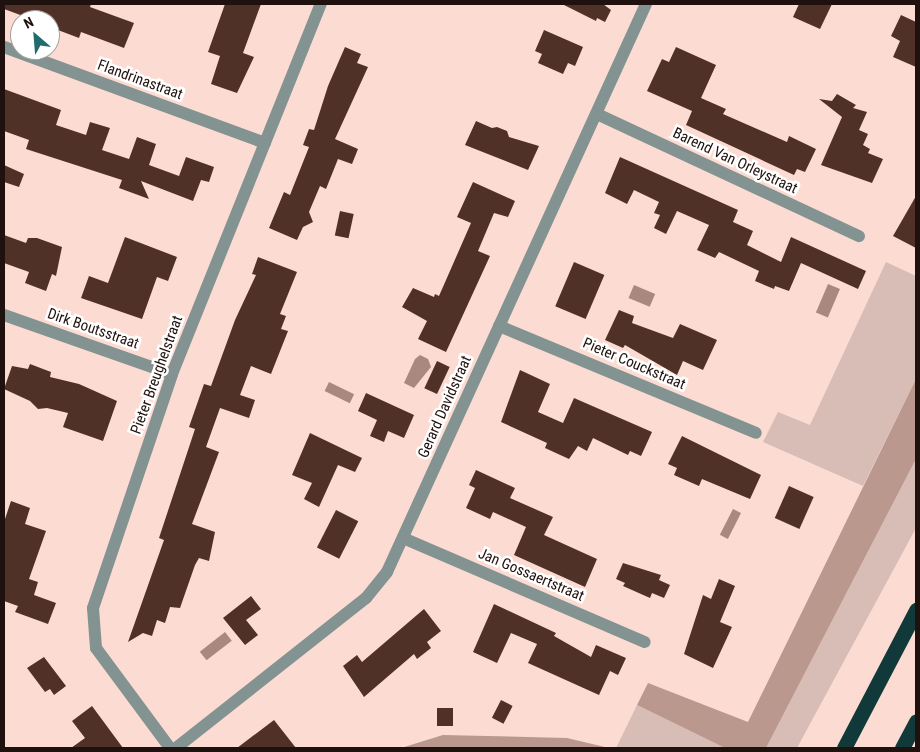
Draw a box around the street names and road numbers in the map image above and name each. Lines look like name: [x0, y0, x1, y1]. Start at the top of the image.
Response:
street label: Flandrinastraat: [95, 56, 185, 104]
street label: Barend Van Orleystraat: [670, 124, 800, 198]
street label: Dirk Boutsstraat: [45, 305, 141, 353]
street label: Pieter Breughelstraat: [127, 313, 187, 437]
street label: Pieter Couckstraat: [580, 334, 688, 394]
street label: Gerard Davidstraat: [414, 353, 476, 461]
street label: Jan Gossaertstraat: [475, 545, 587, 605]

